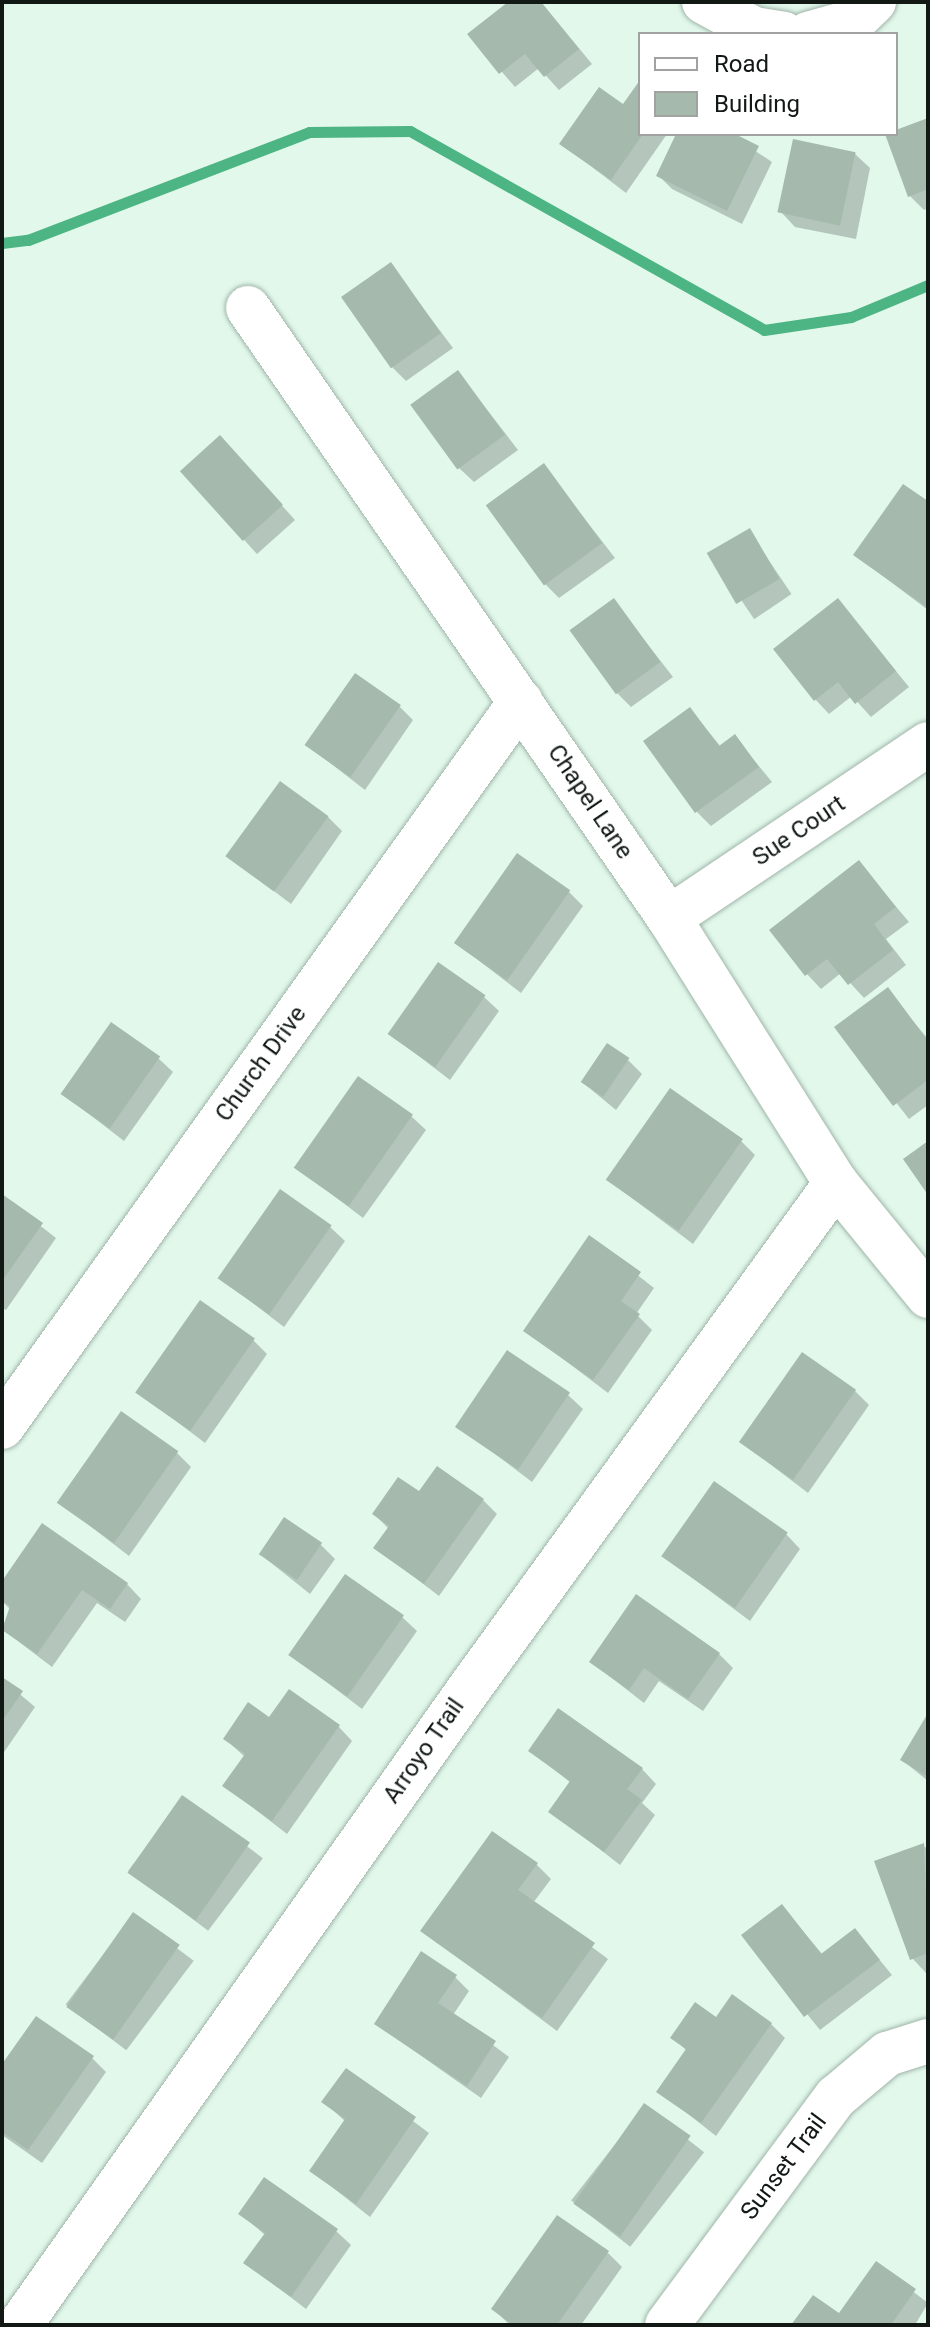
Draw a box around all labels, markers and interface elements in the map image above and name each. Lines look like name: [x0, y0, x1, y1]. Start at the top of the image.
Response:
legend: [638, 32, 898, 136]
text: Road: [714, 50, 769, 78]
text: Building: [714, 90, 800, 118]
street label: Chapel Lane: [541, 739, 639, 865]
street label: Sue Court: [747, 790, 851, 872]
street label: Church Drive: [209, 1001, 313, 1127]
street label: Arroyo Trail: [377, 1693, 471, 1809]
street label: Sunset Trail: [735, 2108, 833, 2226]

